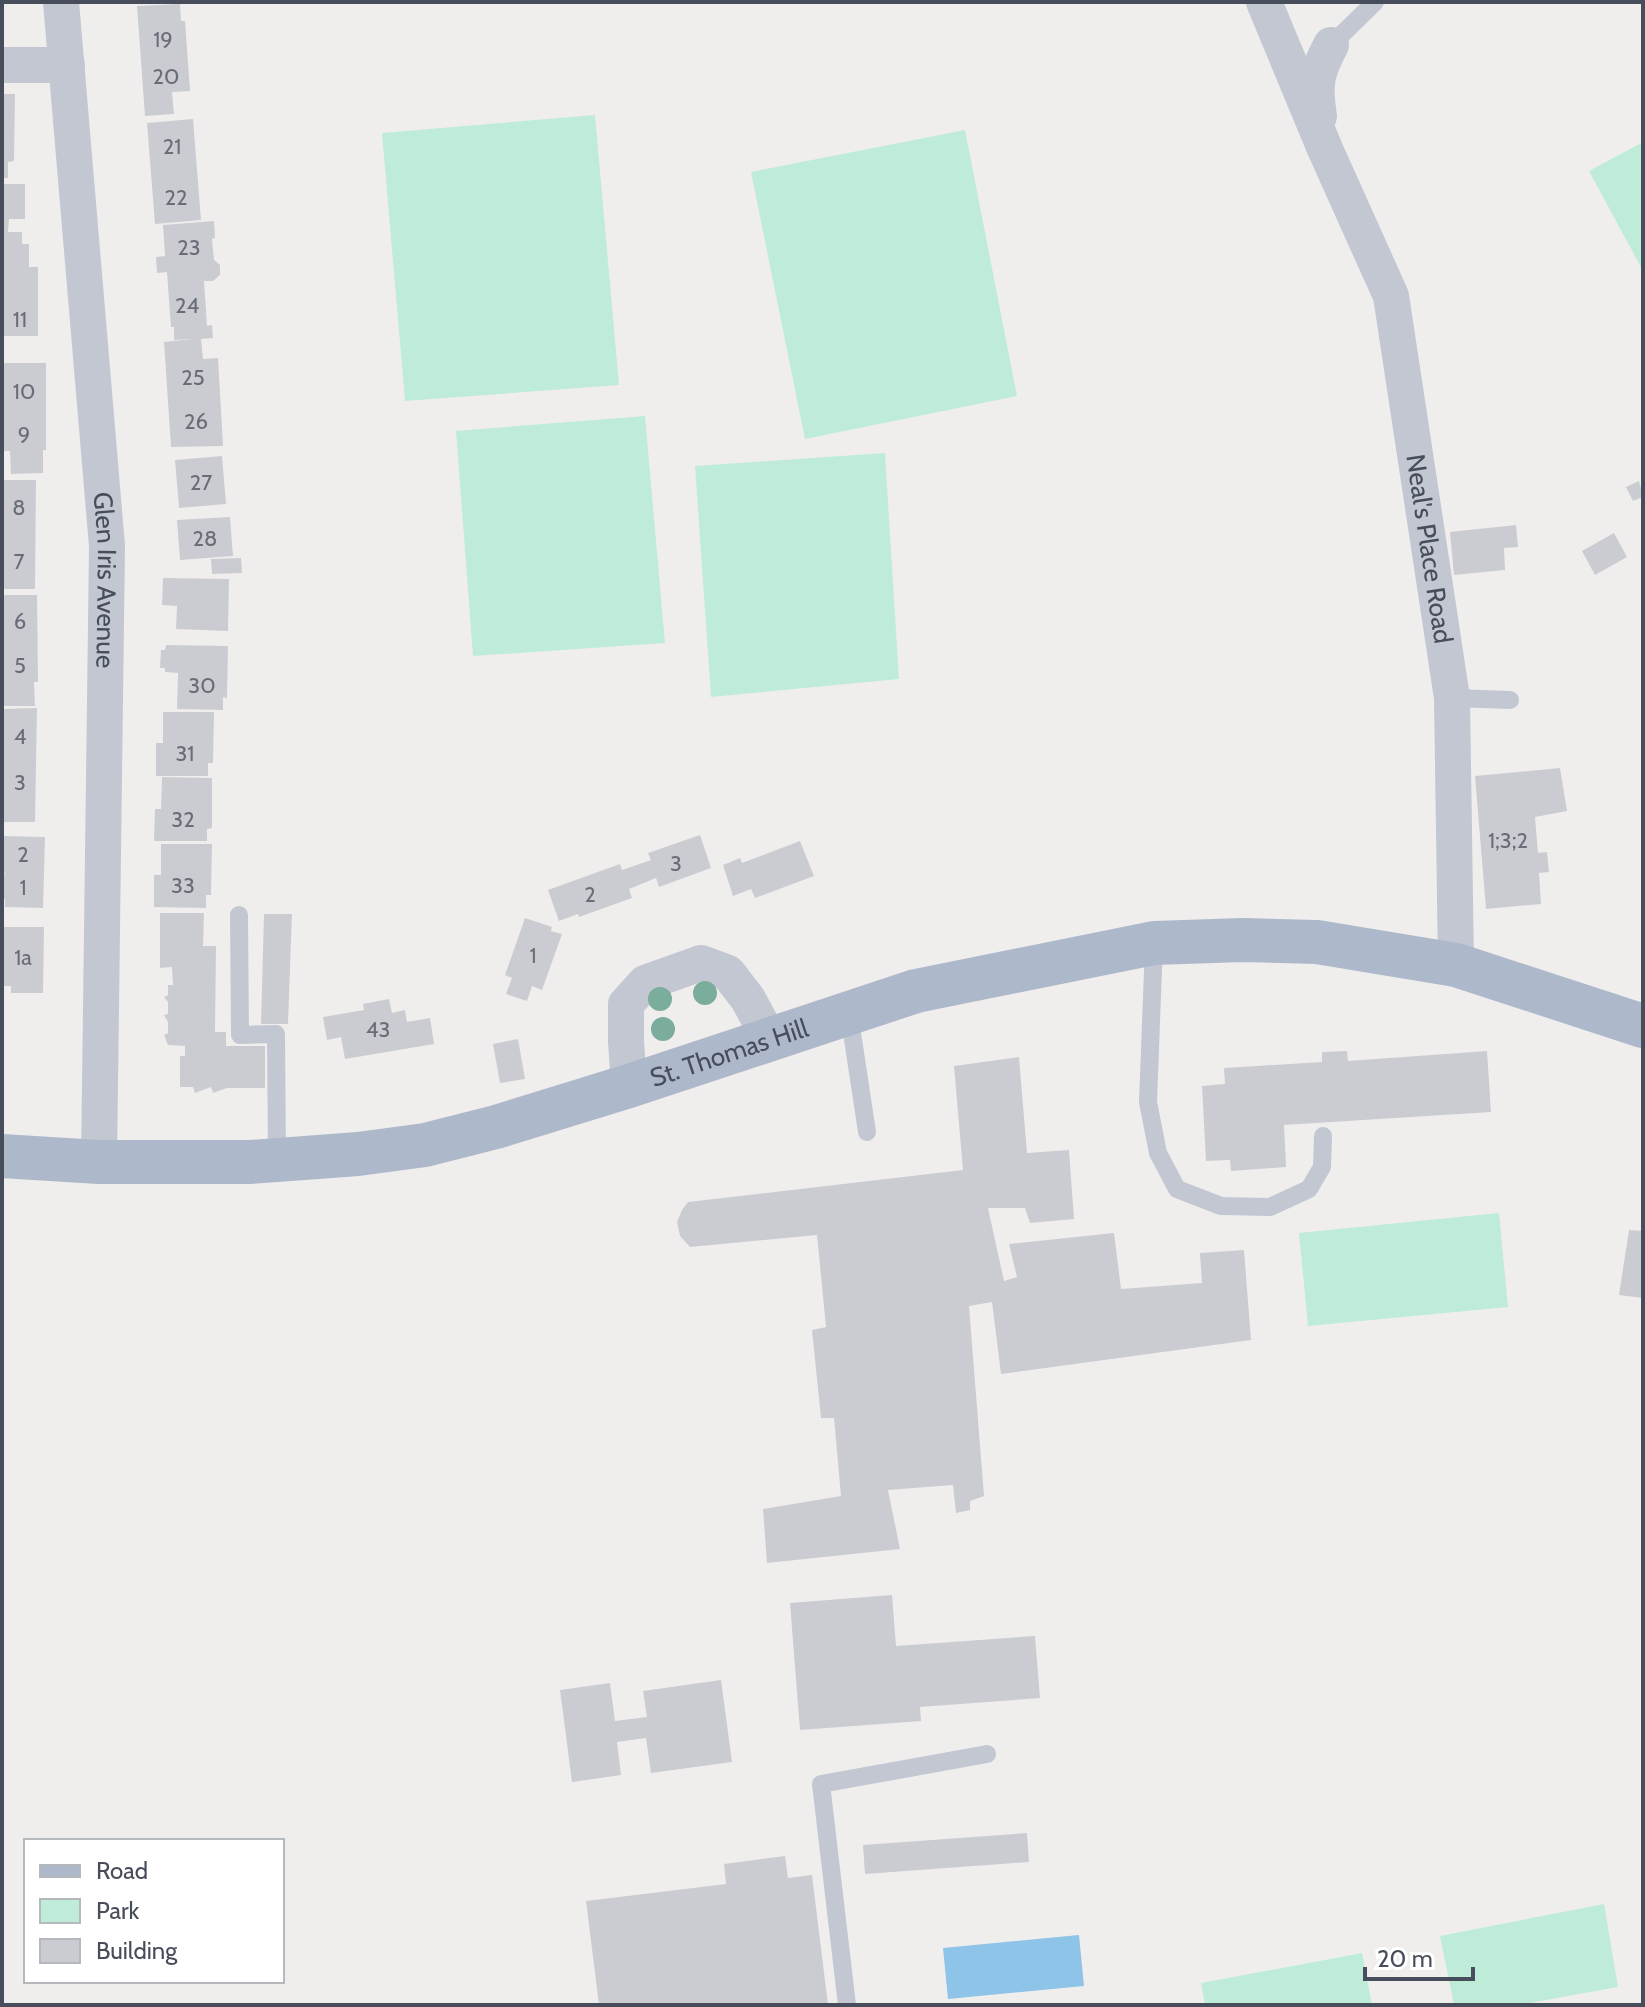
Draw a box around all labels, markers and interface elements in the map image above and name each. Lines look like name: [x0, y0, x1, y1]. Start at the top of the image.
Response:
house number: 19: [153, 26, 173, 53]
house number: 20: [153, 63, 179, 90]
house number: 21: [163, 133, 181, 160]
house number: 22: [164, 184, 188, 211]
house number: 23: [177, 234, 201, 261]
house number: 24: [175, 292, 199, 319]
house number: 11: [13, 306, 27, 333]
house number: 25: [181, 364, 205, 391]
house number: 10: [13, 378, 35, 405]
house number: 26: [184, 408, 208, 435]
house number: 9: [18, 421, 30, 448]
street label: Neal's Place Road: [1399, 452, 1460, 646]
house number: 27: [190, 469, 212, 496]
street label: Glen Iris Avenue: [86, 491, 123, 668]
house number: 8: [12, 494, 26, 521]
house number: 28: [193, 525, 217, 552]
house number: 7: [13, 548, 25, 575]
house number: 6: [14, 608, 26, 635]
house number: 5: [14, 652, 26, 679]
house number: 30: [188, 672, 216, 699]
house number: 4: [14, 723, 27, 750]
house number: 31: [175, 740, 195, 767]
house number: 3: [14, 769, 26, 796]
house number: 32: [171, 806, 195, 833]
house number: 1;3;2: [1488, 827, 1528, 854]
house number: 2: [17, 841, 29, 868]
house number: 3: [670, 850, 682, 877]
house number: 33: [171, 872, 195, 899]
house number: 1: [19, 874, 27, 901]
house number: 2: [584, 881, 596, 908]
house number: 1: [529, 942, 537, 969]
house number: 1a: [14, 944, 32, 971]
street label: St. Thomas Hill: [646, 1012, 812, 1094]
house number: 43: [366, 1016, 390, 1043]
legend: [24, 1839, 284, 1983]
text: Road: [96, 1856, 148, 1885]
text: Park: [96, 1896, 139, 1925]
scale bar: [1365, 1931, 1473, 1981]
text: Building: [96, 1936, 178, 1965]
text: 20 m: [1377, 1944, 1433, 1973]

